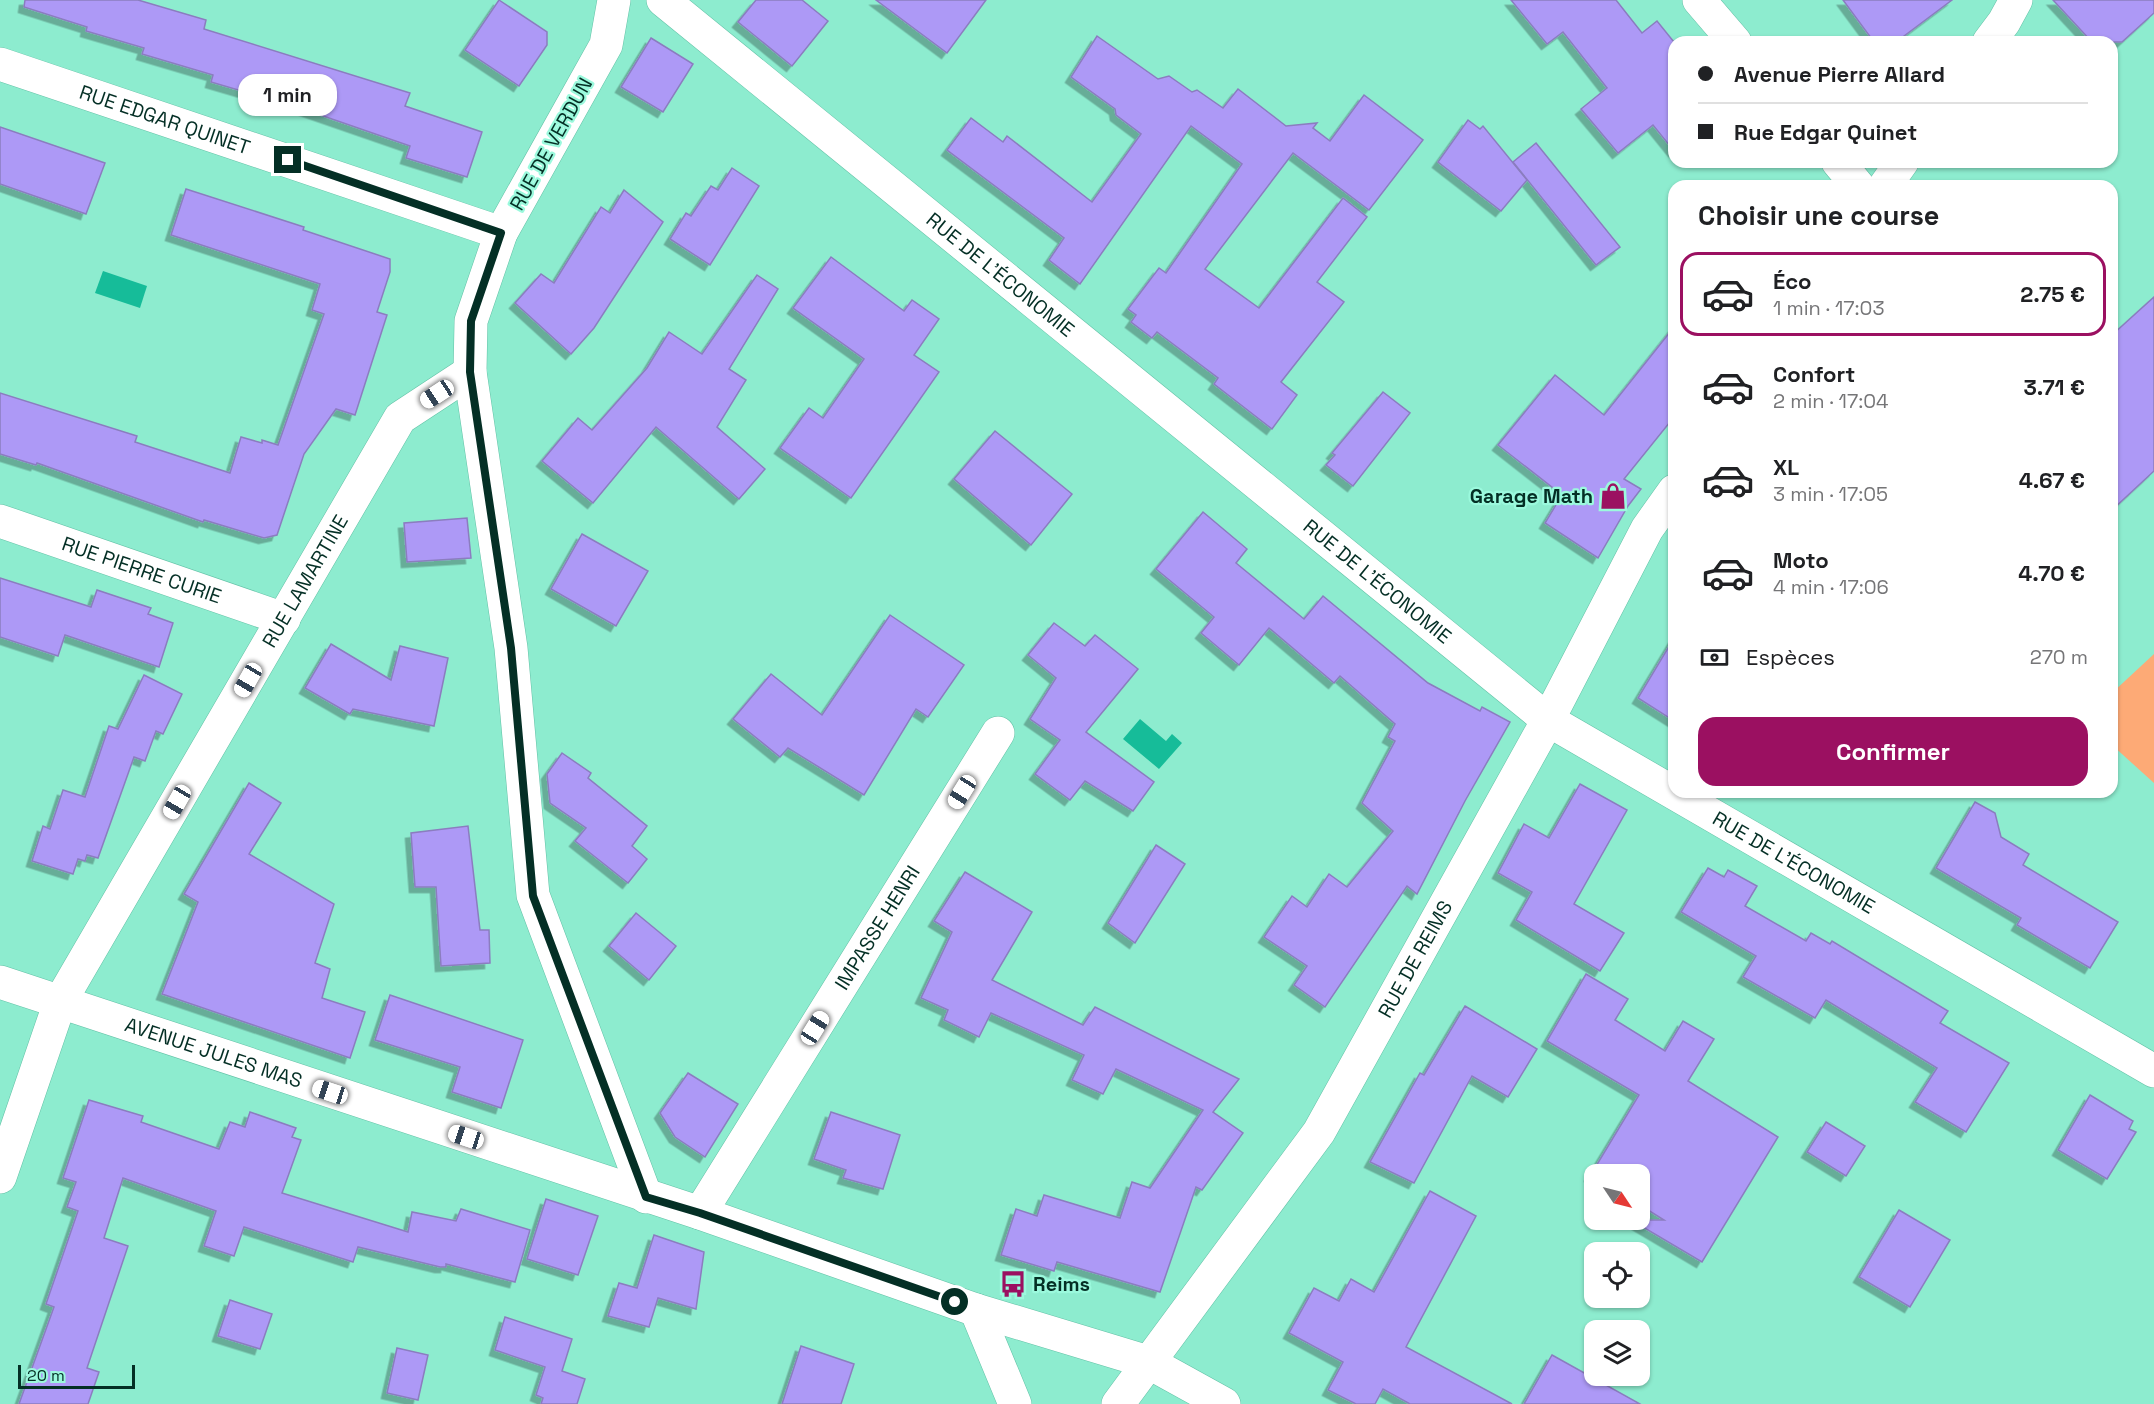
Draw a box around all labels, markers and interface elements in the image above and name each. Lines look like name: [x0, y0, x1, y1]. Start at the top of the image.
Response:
text: Avenue Pierre Allard: [1734, 60, 1945, 88]
callout: 1 min: [238, 73, 338, 115]
street label: RUE DE VERDUN: [504, 73, 598, 215]
street label: RUE EDGAR QUINET: [76, 79, 254, 161]
text: 1 min: [263, 82, 312, 108]
text: Rue Edgar Quinet: [1734, 118, 1917, 146]
route end: [274, 146, 301, 173]
text: Choisir une course: [1698, 198, 1939, 233]
street label: RUE DE L'ÉCONOMIE: [921, 207, 1080, 343]
icon: car: [1701, 267, 1755, 321]
text: Éco: [1773, 267, 1812, 295]
text: 2.75 €: [2020, 280, 2085, 308]
text: 1 min · 17:03: [1773, 295, 1884, 321]
icon: car: [1701, 360, 1755, 414]
text: Confort: [1773, 360, 1855, 388]
text: 3.71 €: [2023, 373, 2085, 401]
car: [417, 377, 457, 411]
text: 2 min · 17:04: [1773, 388, 1889, 414]
icon: car: [1701, 453, 1755, 507]
text: XL: [1773, 453, 1799, 481]
text: 4.67 €: [2019, 466, 2085, 494]
shop icon: Garage Math: [1598, 481, 1628, 511]
text: 3 min · 17:05: [1773, 481, 1888, 507]
place label: Garage Math: [1470, 483, 1593, 509]
street label: RUE LAMARTINE: [256, 510, 354, 652]
street label: RUE DE L'ÉCONOMIE: [1298, 513, 1457, 649]
street label: RUE PIERRE CURIE: [59, 530, 225, 609]
icon: car: [1701, 546, 1755, 600]
text: Moto: [1773, 546, 1829, 574]
text: 4.70 €: [2018, 559, 2085, 587]
text: 4 min · 17:06: [1773, 574, 1889, 600]
icon: cash: [1698, 641, 1731, 674]
text: Espèces: [1746, 643, 1835, 671]
text: 270 m: [2030, 644, 2088, 670]
car: [231, 660, 265, 700]
button: Confirmer: [1698, 717, 2088, 786]
car: [945, 772, 979, 812]
car: [160, 782, 194, 822]
street label: RUE DE L'ÉCONOMIE: [1708, 805, 1880, 920]
street label: IMPASSE HENRI: [829, 860, 926, 995]
street label: RUE DE REIMS: [1372, 896, 1458, 1022]
car: [798, 1008, 832, 1048]
street label: AVENUE JULES MAS: [122, 1011, 306, 1094]
car: [310, 1078, 350, 1106]
car: [446, 1123, 486, 1151]
north arrow: [1584, 1164, 1650, 1230]
map controls: [1584, 1164, 1650, 1386]
button: locate: [1584, 1242, 1650, 1308]
bus stop icon: Reims: [998, 1269, 1028, 1299]
place label: Reims: [1033, 1271, 1090, 1297]
route start: [941, 1288, 968, 1315]
button: layers: [1584, 1320, 1650, 1386]
scale bar: [18, 1362, 135, 1390]
text: 20 m: [27, 1365, 65, 1386]

